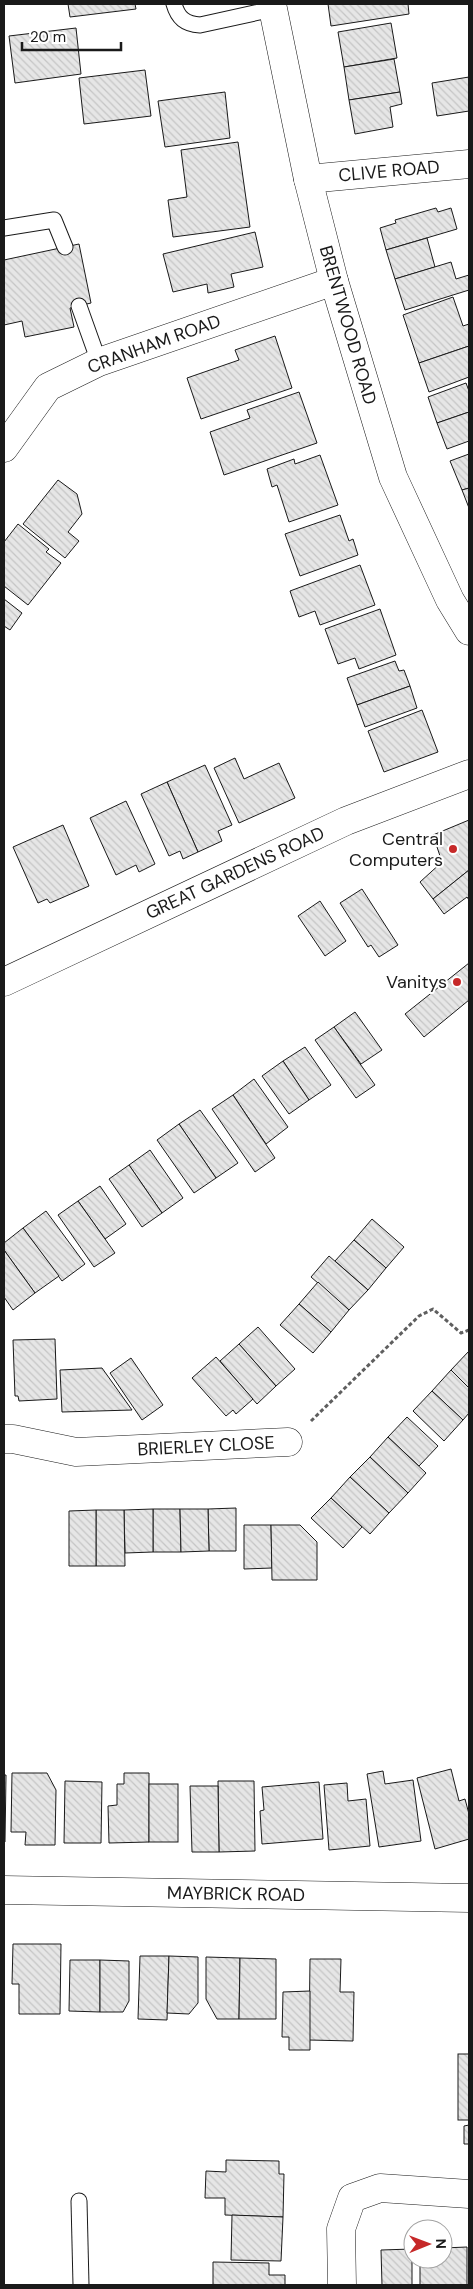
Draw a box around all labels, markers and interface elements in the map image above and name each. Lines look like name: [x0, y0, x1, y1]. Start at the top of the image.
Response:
scale bar: [22, 20, 121, 52]
text: 20 m: [30, 27, 66, 47]
street label: CLIVE ROAD: [337, 155, 441, 187]
street label: BRENTWOOD ROAD: [314, 243, 382, 407]
street label: CRANHAM ROAD: [84, 309, 224, 379]
street label: GREAT GARDENS ROAD: [142, 821, 328, 925]
place label: Central Computers: [349, 827, 443, 872]
marker: Central Computers: [447, 843, 459, 855]
place label: Vanitys: [386, 970, 447, 994]
marker: Vanitys: [451, 976, 463, 988]
street label: BRIERLEY CLOSE: [137, 1430, 275, 1462]
street label: MAYBRICK ROAD: [167, 1881, 305, 1907]
north arrow: [403, 2219, 453, 2269]
text: N: [432, 2239, 450, 2249]

